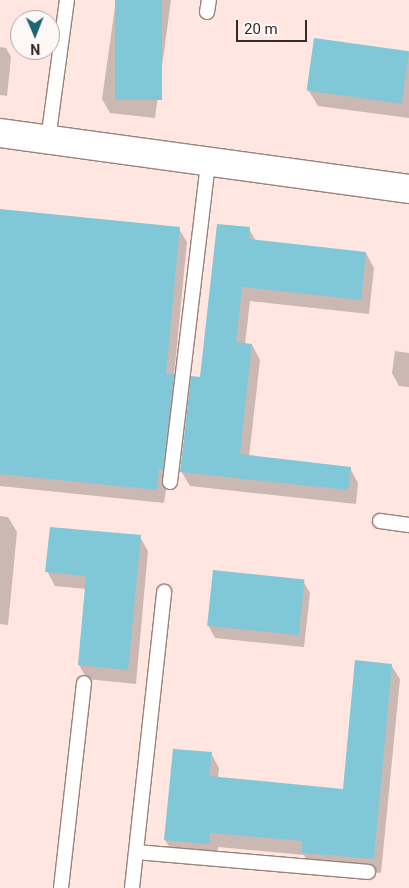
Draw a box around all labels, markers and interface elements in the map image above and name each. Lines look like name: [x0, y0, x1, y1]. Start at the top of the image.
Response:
north arrow: [10, 10, 60, 60]
scale bar: [239, 10, 310, 42]
text: 20 m: [244, 20, 278, 38]
text: N: [30, 41, 40, 57]

